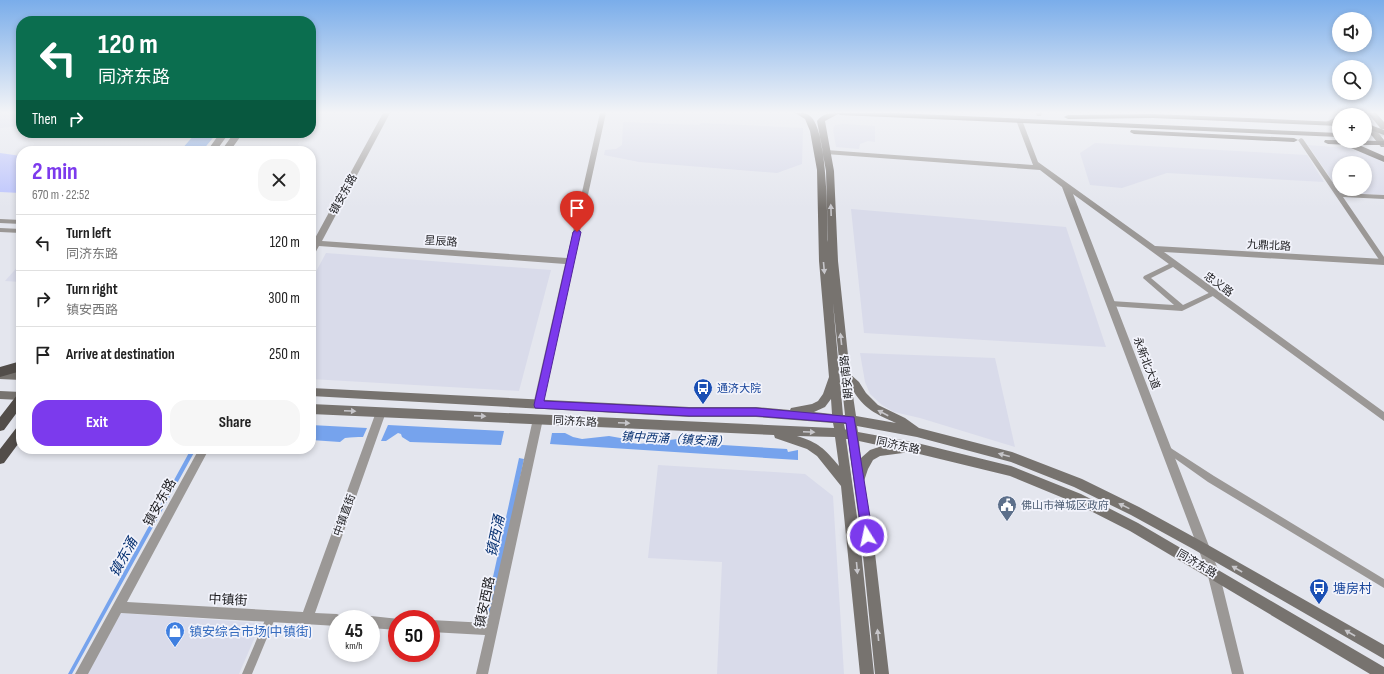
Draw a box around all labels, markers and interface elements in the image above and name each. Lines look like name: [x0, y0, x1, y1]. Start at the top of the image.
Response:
map controls: [1332, 12, 1372, 196]
button: sound: [1332, 12, 1372, 52]
text: 120 m: [98, 28, 158, 61]
icon: left: [32, 32, 84, 84]
button: search: [1332, 60, 1372, 100]
text: 同济东路: [98, 67, 170, 88]
icon: right: [65, 108, 87, 130]
button: +: [1332, 108, 1372, 148]
text: Then: [32, 110, 57, 129]
button: −: [1332, 156, 1372, 196]
text: 2 min: [32, 157, 78, 186]
button: close: [258, 159, 300, 201]
street label: 镇安东路: [327, 172, 360, 217]
text: 670 m · 22:52: [32, 187, 90, 203]
pin: [560, 191, 594, 232]
icon: arrive: [566, 197, 588, 219]
one-way arrow: [828, 203, 834, 216]
text: Turn left: [66, 224, 111, 243]
icon: left: [32, 232, 54, 254]
text: 120 m: [270, 233, 300, 252]
street label: 星辰路: [424, 234, 458, 249]
street label: 九鼎北路: [1247, 238, 1291, 253]
text: 同济东路: [66, 246, 118, 262]
one-way arrow: [821, 261, 828, 274]
street label: 忠义路: [1202, 269, 1236, 299]
text: Turn right: [66, 280, 118, 299]
icon: right: [32, 288, 54, 310]
text: 300 m: [268, 289, 300, 308]
text: 镇安西路: [66, 302, 118, 318]
one-way arrow: [838, 333, 845, 345]
street label: 永新北大道: [1131, 335, 1162, 391]
icon: arrive: [32, 344, 54, 366]
text: Arrive at destination: [66, 345, 175, 364]
text: 250 m: [269, 345, 300, 364]
street label: 朝安南路: [838, 354, 855, 400]
bus stop icon: 通济大院: [692, 377, 714, 405]
place label: 通济大院: [717, 382, 761, 395]
button: Exit: [32, 400, 162, 446]
button: Share: [170, 400, 300, 446]
one-way arrow: [344, 407, 356, 414]
one-way arrow: [877, 409, 889, 416]
one-way arrow: [474, 413, 486, 420]
street label: 同济东路: [553, 414, 597, 429]
one-way arrow: [618, 420, 631, 426]
one-way arrow: [803, 428, 815, 435]
water label: 镇中西涌（镇安涌）: [621, 429, 729, 450]
street label: 同济东路: [875, 435, 921, 456]
one-way arrow: [998, 452, 1010, 458]
street label: 镇安东路: [140, 476, 179, 529]
street label: 中镇直街: [331, 492, 358, 538]
public building icon: 佛山市禅城区政府: [996, 494, 1018, 522]
place label: 佛山市禅城区政府: [1021, 499, 1109, 512]
one-way arrow: [1118, 502, 1129, 509]
water label: 镇西涌: [483, 512, 509, 558]
position arrow: [846, 515, 888, 557]
water label: 镇东涌: [106, 533, 142, 580]
street label: 同济东路: [1174, 547, 1219, 580]
one-way arrow: [853, 562, 860, 574]
one-way arrow: [1231, 565, 1243, 572]
street label: 镇安西路: [472, 575, 498, 629]
bus stop icon: 塘房村: [1308, 577, 1330, 605]
place label: 塘房村: [1333, 581, 1372, 597]
street label: 中镇街: [208, 591, 248, 609]
speed limit sign: 50: [388, 610, 440, 662]
text: 45: [345, 619, 363, 643]
shop icon: 镇安综合市场(中镇街): [164, 620, 186, 648]
place label: 镇安综合市场(中镇街): [189, 624, 312, 640]
one-way arrow: [874, 629, 881, 641]
one-way arrow: [1344, 630, 1356, 637]
text: km/h: [345, 640, 363, 652]

